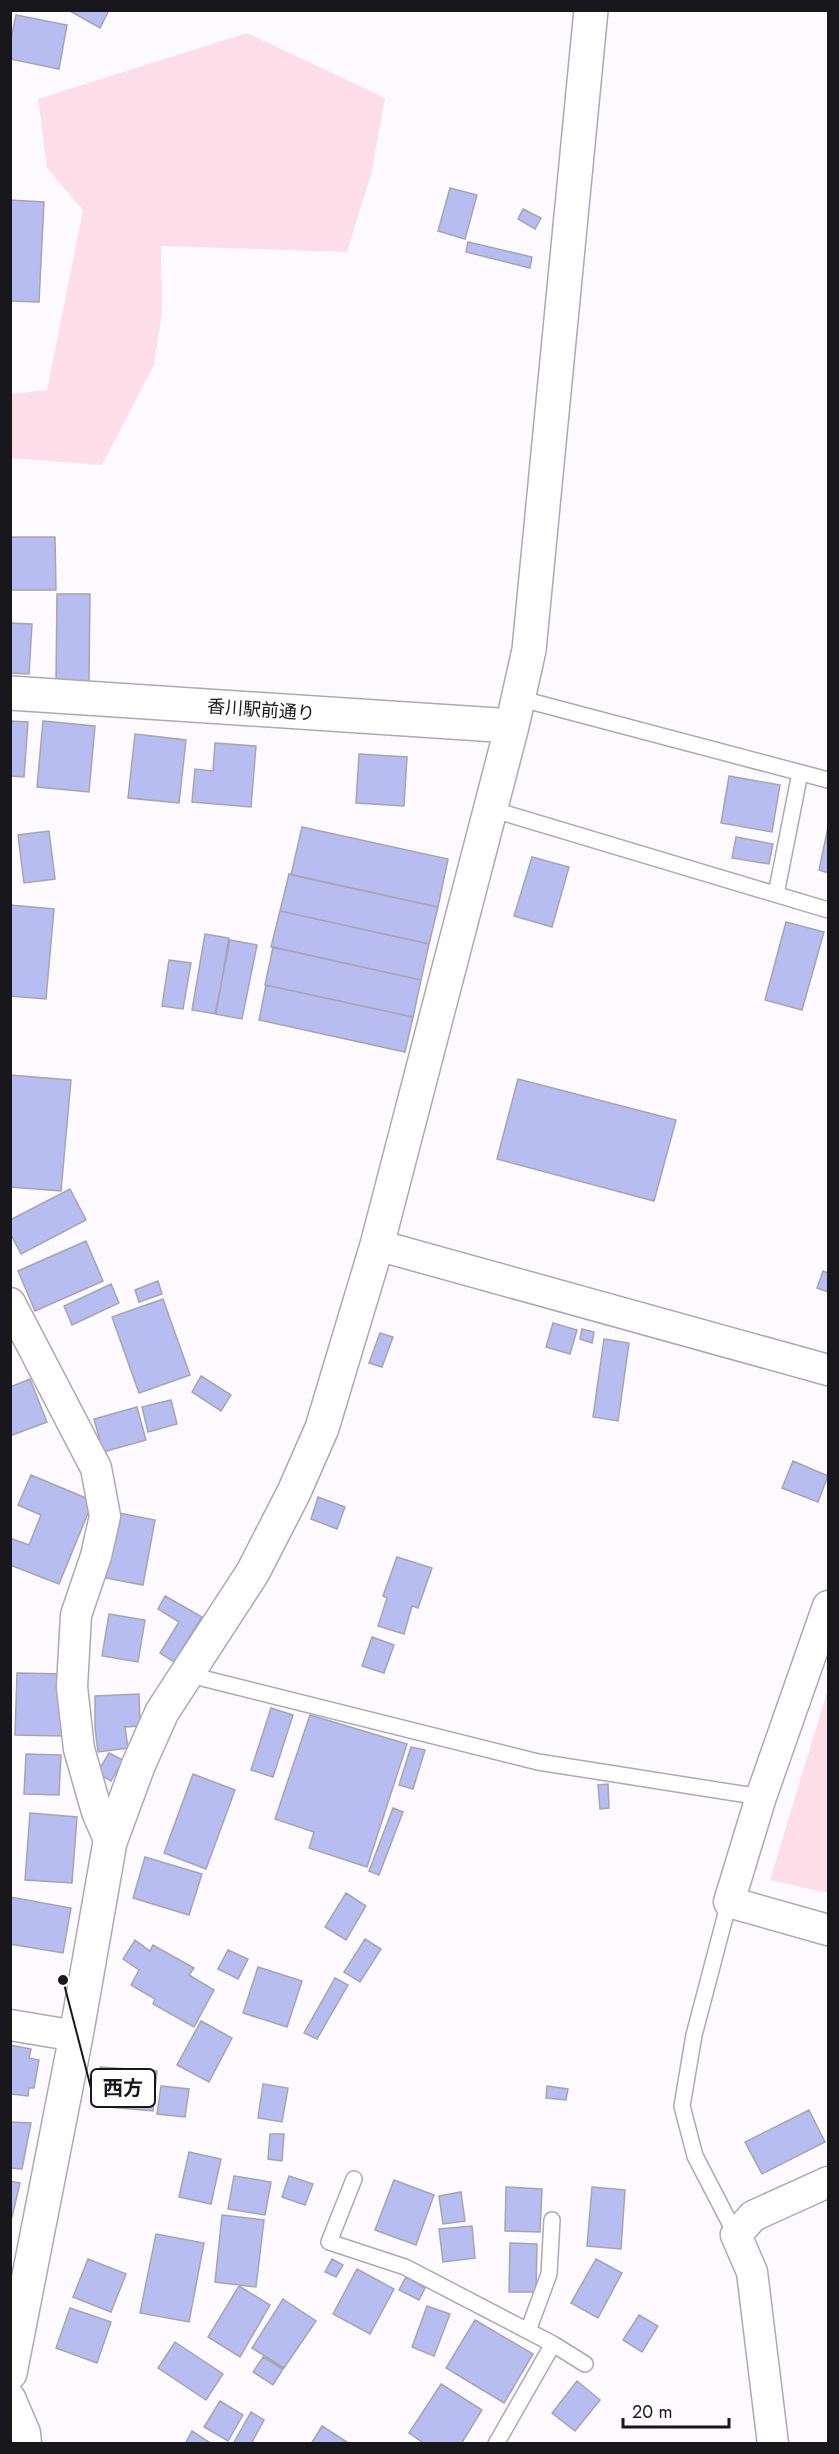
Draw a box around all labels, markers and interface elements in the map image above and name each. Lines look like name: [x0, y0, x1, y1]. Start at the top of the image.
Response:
street label: 香川駅前通り: [206, 693, 316, 727]
callout: 西方: [91, 2069, 155, 2107]
text: 西方: [103, 2074, 143, 2103]
scale bar: [623, 2391, 730, 2429]
text: 20 m: [632, 2399, 672, 2425]

